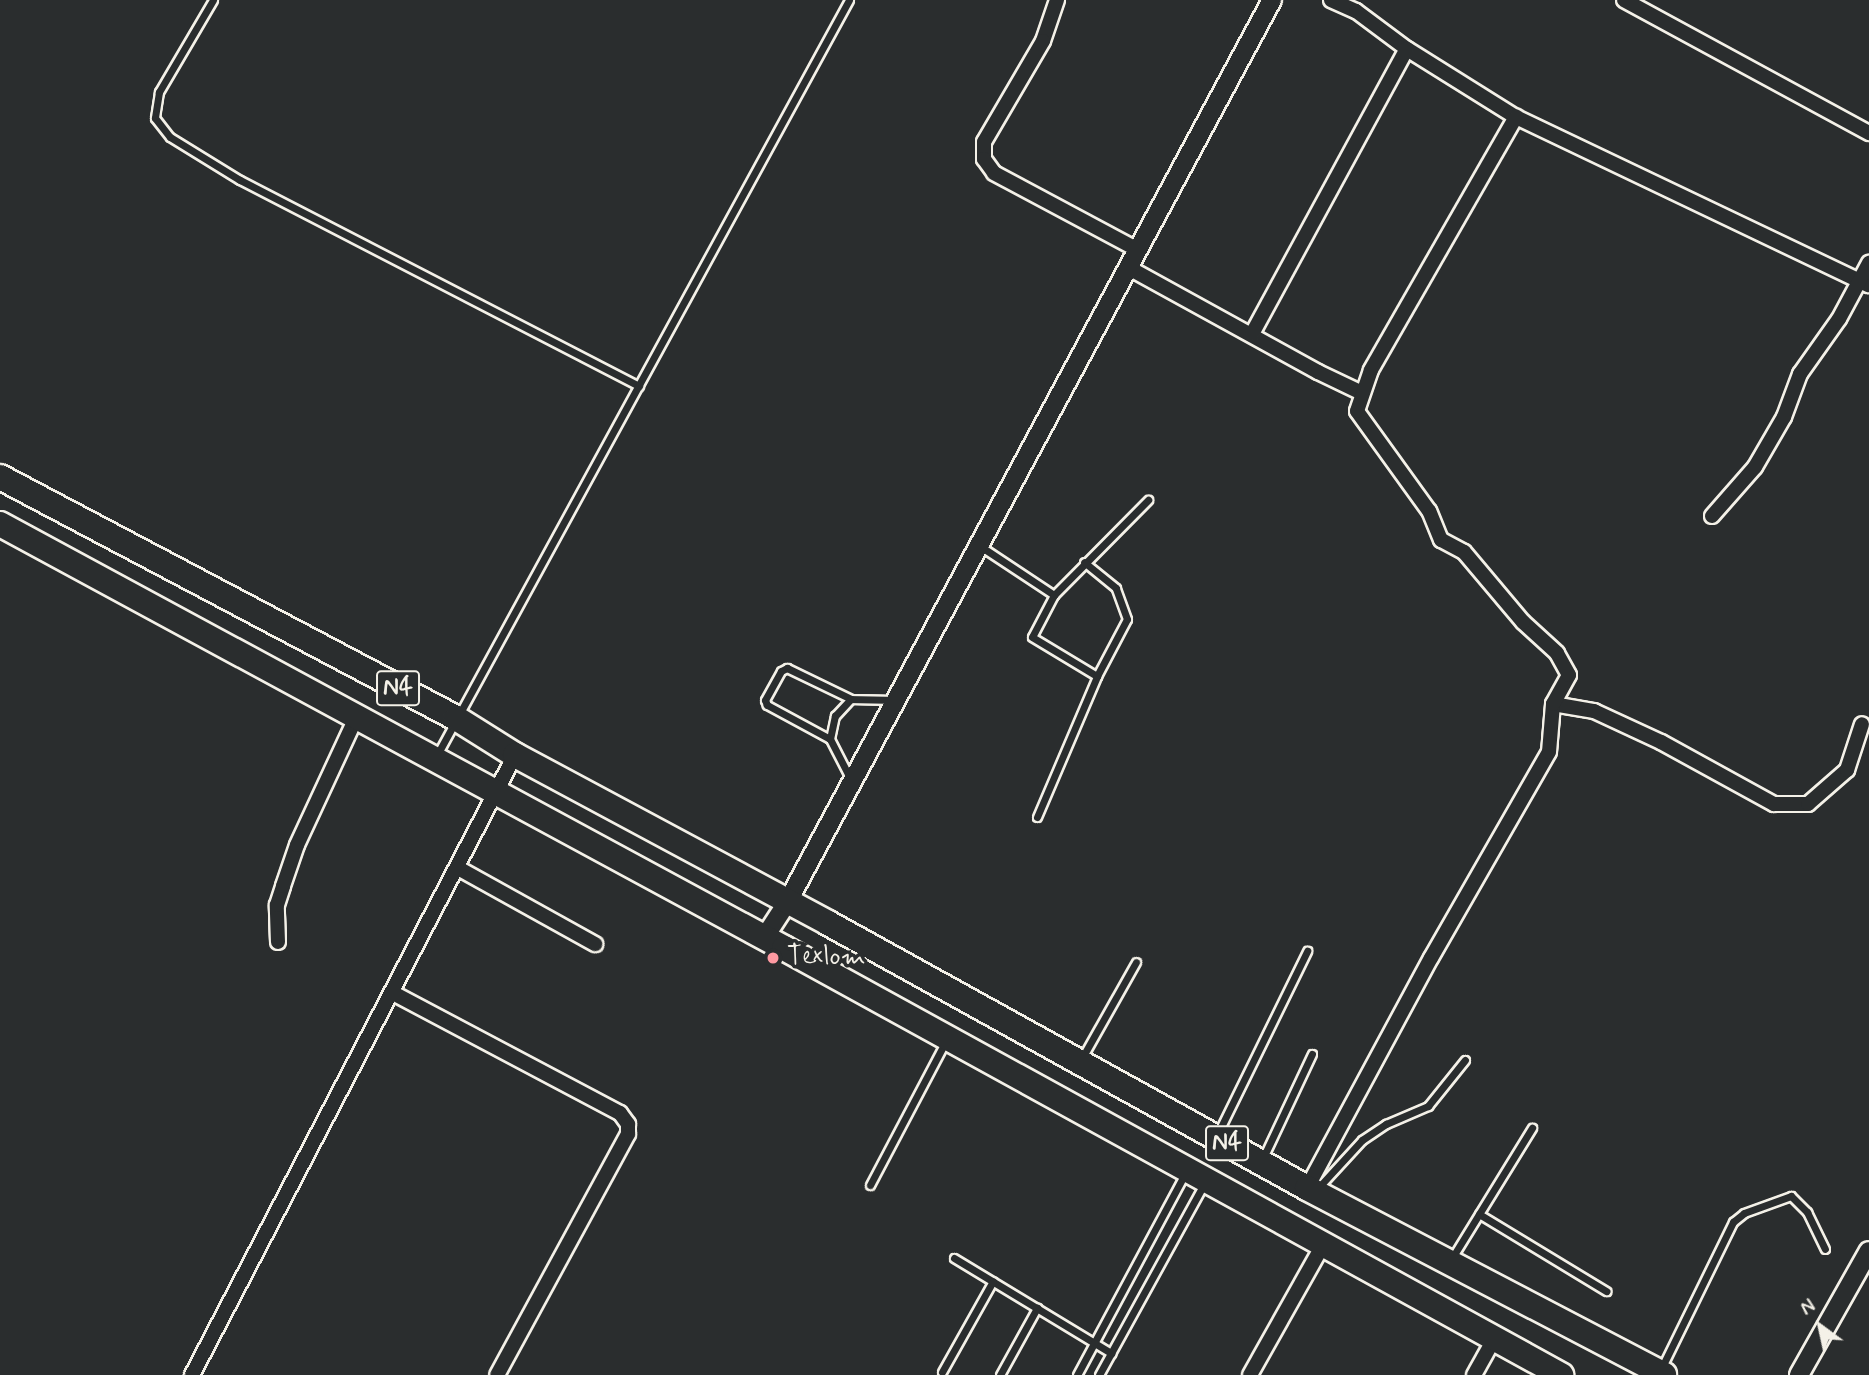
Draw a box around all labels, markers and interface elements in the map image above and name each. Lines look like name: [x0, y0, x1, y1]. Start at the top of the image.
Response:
road number: N4: [375, 668, 421, 708]
place label: Texlom: [787, 942, 865, 974]
marker: Texlom: [765, 950, 781, 966]
road number: N4: [1204, 1122, 1250, 1163]
north arrow: [1785, 1291, 1855, 1361]
text: N: [1796, 1294, 1820, 1322]

